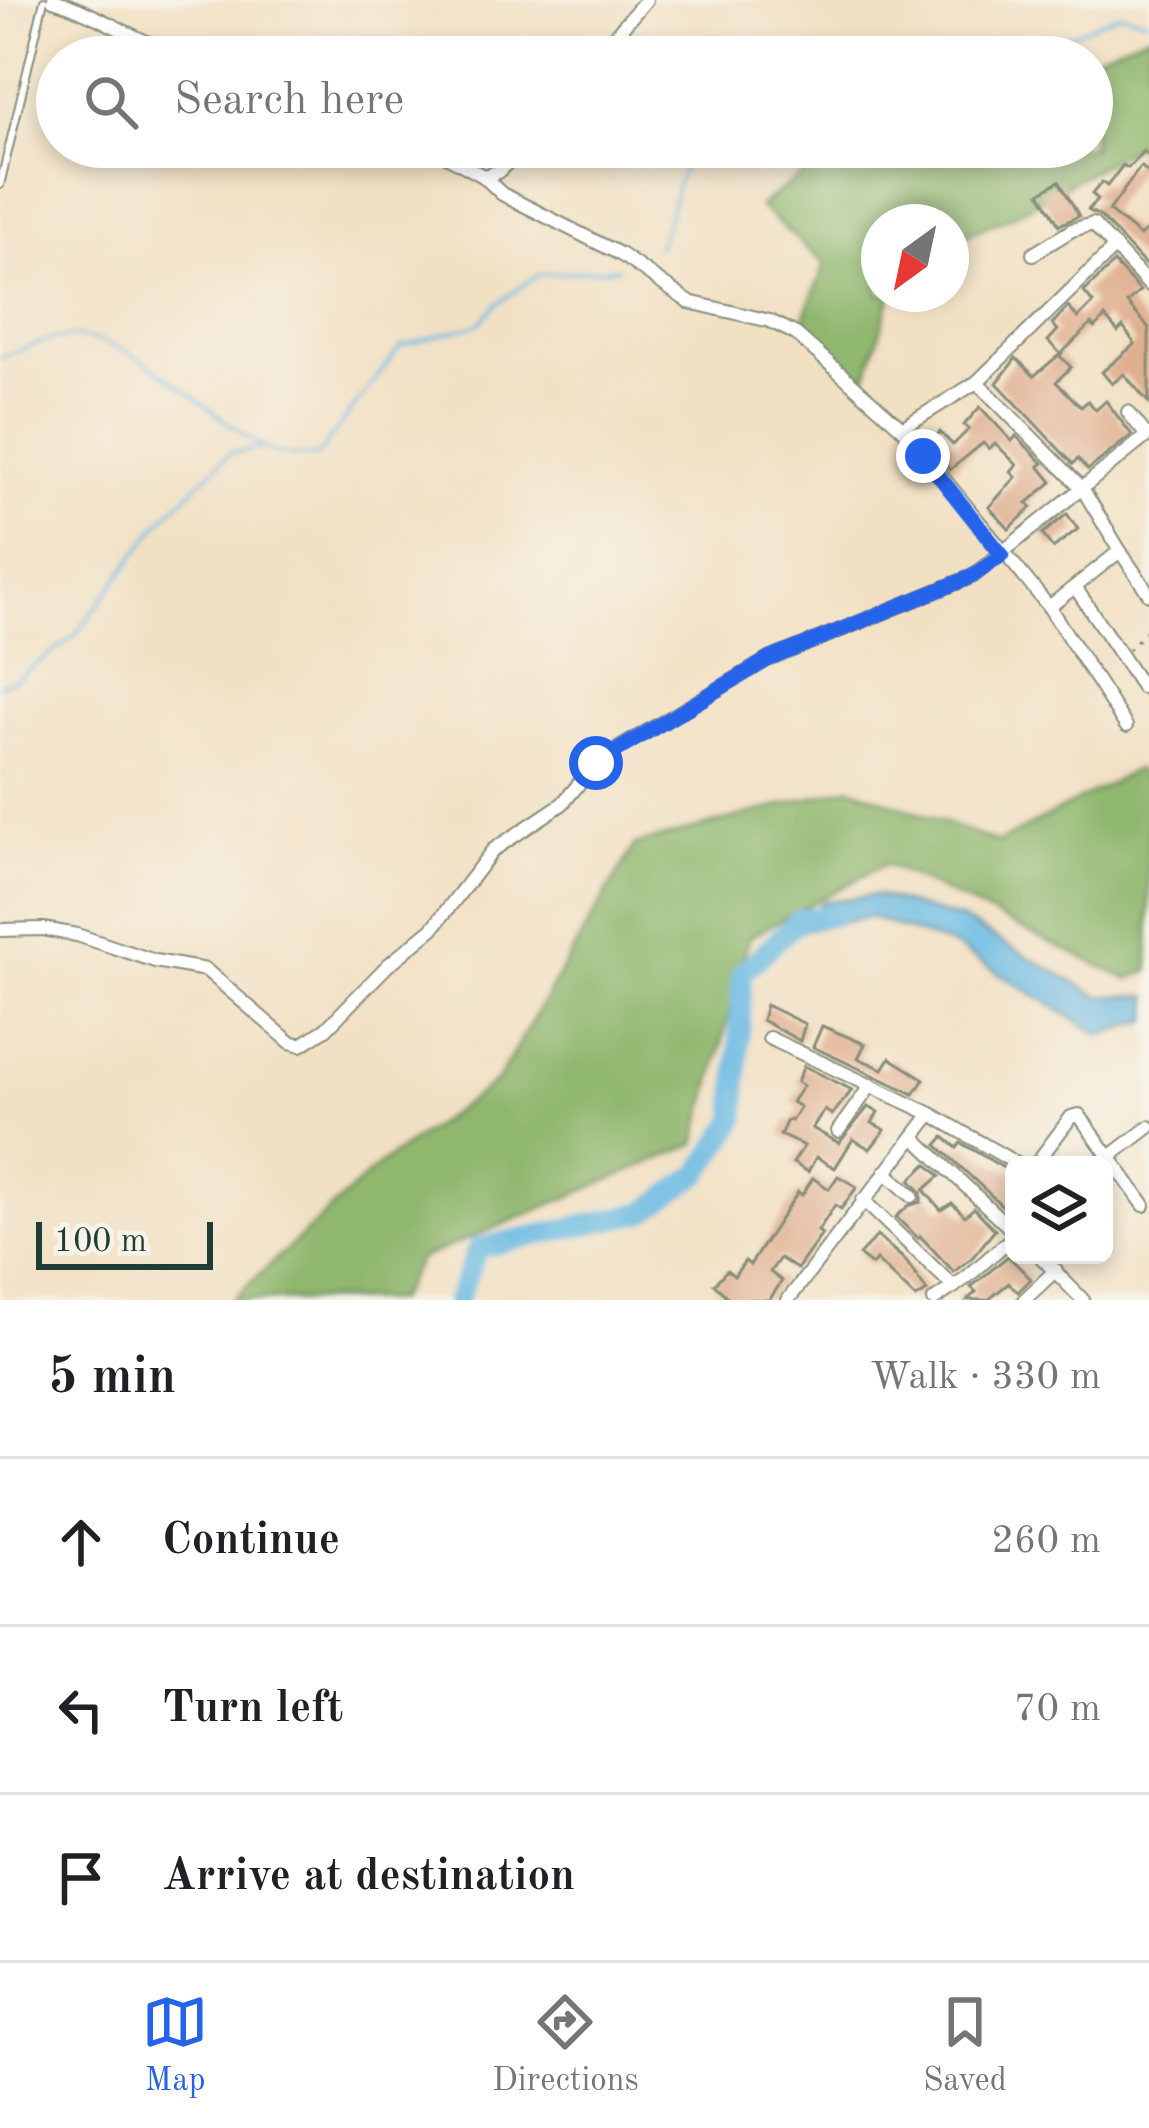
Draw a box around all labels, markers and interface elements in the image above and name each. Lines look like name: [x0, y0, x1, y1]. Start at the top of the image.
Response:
search box: [36, 36, 1113, 168]
icon: search: [78, 69, 144, 135]
text: Search here: [174, 79, 404, 124]
north arrow: [861, 204, 969, 312]
route end: [896, 429, 950, 483]
route start: [569, 736, 623, 790]
map controls: [1005, 1156, 1113, 1264]
button: layers: [1005, 1156, 1113, 1264]
scale bar: [36, 1216, 213, 1269]
text: 100 m: [54, 1226, 147, 1259]
text: 5 min: [48, 1353, 176, 1404]
text: Walk · 330 m: [870, 1358, 1101, 1397]
icon: ahead: [48, 1509, 114, 1575]
text: Continue: [162, 1519, 340, 1564]
text: 260 m: [991, 1522, 1101, 1561]
icon: left: [48, 1677, 114, 1743]
text: Turn left: [162, 1687, 343, 1732]
text: 70 m: [1014, 1690, 1101, 1729]
icon: arrive: [48, 1845, 114, 1911]
text: Arrive at destination: [162, 1855, 575, 1900]
tab: Map: [142, 1989, 208, 2102]
tab: Directions: [492, 1989, 639, 2102]
tab: Saved: [923, 1989, 1007, 2102]

